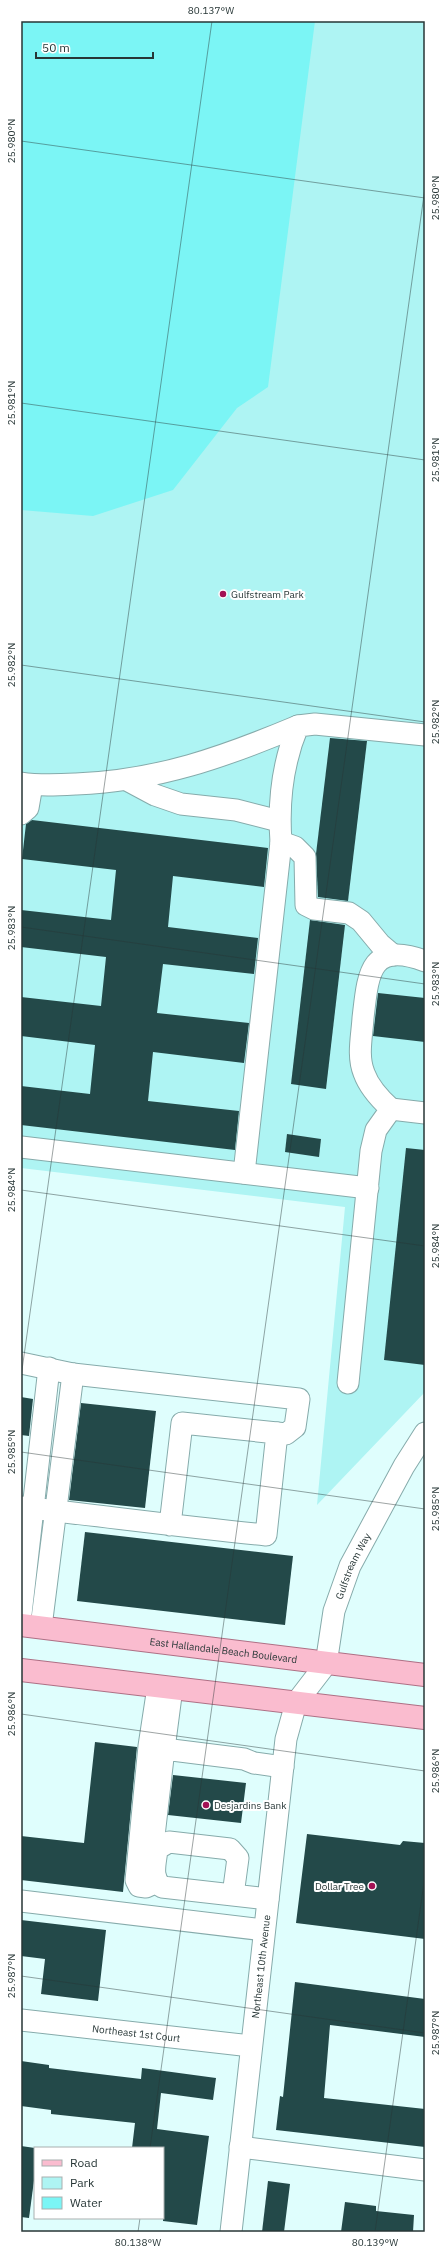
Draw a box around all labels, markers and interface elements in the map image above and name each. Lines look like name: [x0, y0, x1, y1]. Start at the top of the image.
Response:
text: 80.137°W: [188, 4, 234, 17]
scale bar: [36, 34, 153, 60]
text: 50 m: [42, 40, 70, 55]
text: 25.980°N: [5, 119, 18, 163]
text: 25.980°N: [429, 176, 442, 220]
text: 25.981°N: [5, 381, 18, 425]
text: 25.981°N: [429, 438, 442, 482]
place label: Gulfstream Park: [231, 588, 304, 601]
marker: Gulfstream Park: [218, 589, 228, 599]
text: 25.982°N: [5, 643, 18, 687]
text: 25.982°N: [429, 700, 442, 744]
text: 25.983°N: [5, 906, 18, 950]
text: 25.983°N: [429, 962, 442, 1006]
text: 25.984°N: [5, 1168, 18, 1212]
text: 25.984°N: [429, 1224, 442, 1268]
text: 25.985°N: [5, 1430, 18, 1474]
text: 25.985°N: [429, 1487, 442, 1531]
street label: Gulfstream Way: [333, 1531, 374, 1601]
street label: East Hallandale Beach Boulevard: [149, 1635, 298, 1666]
text: 25.986°N: [5, 1692, 18, 1736]
text: 25.986°N: [429, 1749, 442, 1793]
place label: Desjardins Bank: [214, 1799, 287, 1812]
marker: Desjardins Bank: [201, 1800, 211, 1810]
place label: Dollar Tree: [315, 1880, 364, 1893]
marker: Dollar Tree: [367, 1881, 377, 1891]
street label: Northeast 10th Avenue: [249, 1914, 273, 2019]
text: 25.987°N: [5, 1954, 18, 1998]
text: 25.987°N: [429, 2011, 442, 2055]
street label: Northeast 1st Court: [91, 2022, 181, 2045]
legend: [34, 2147, 164, 2219]
text: Road: [70, 2155, 98, 2170]
text: Park: [70, 2175, 95, 2190]
text: Water: [70, 2195, 103, 2210]
text: 80.138°W: [115, 2236, 161, 2249]
text: 80.139°W: [352, 2236, 398, 2249]

